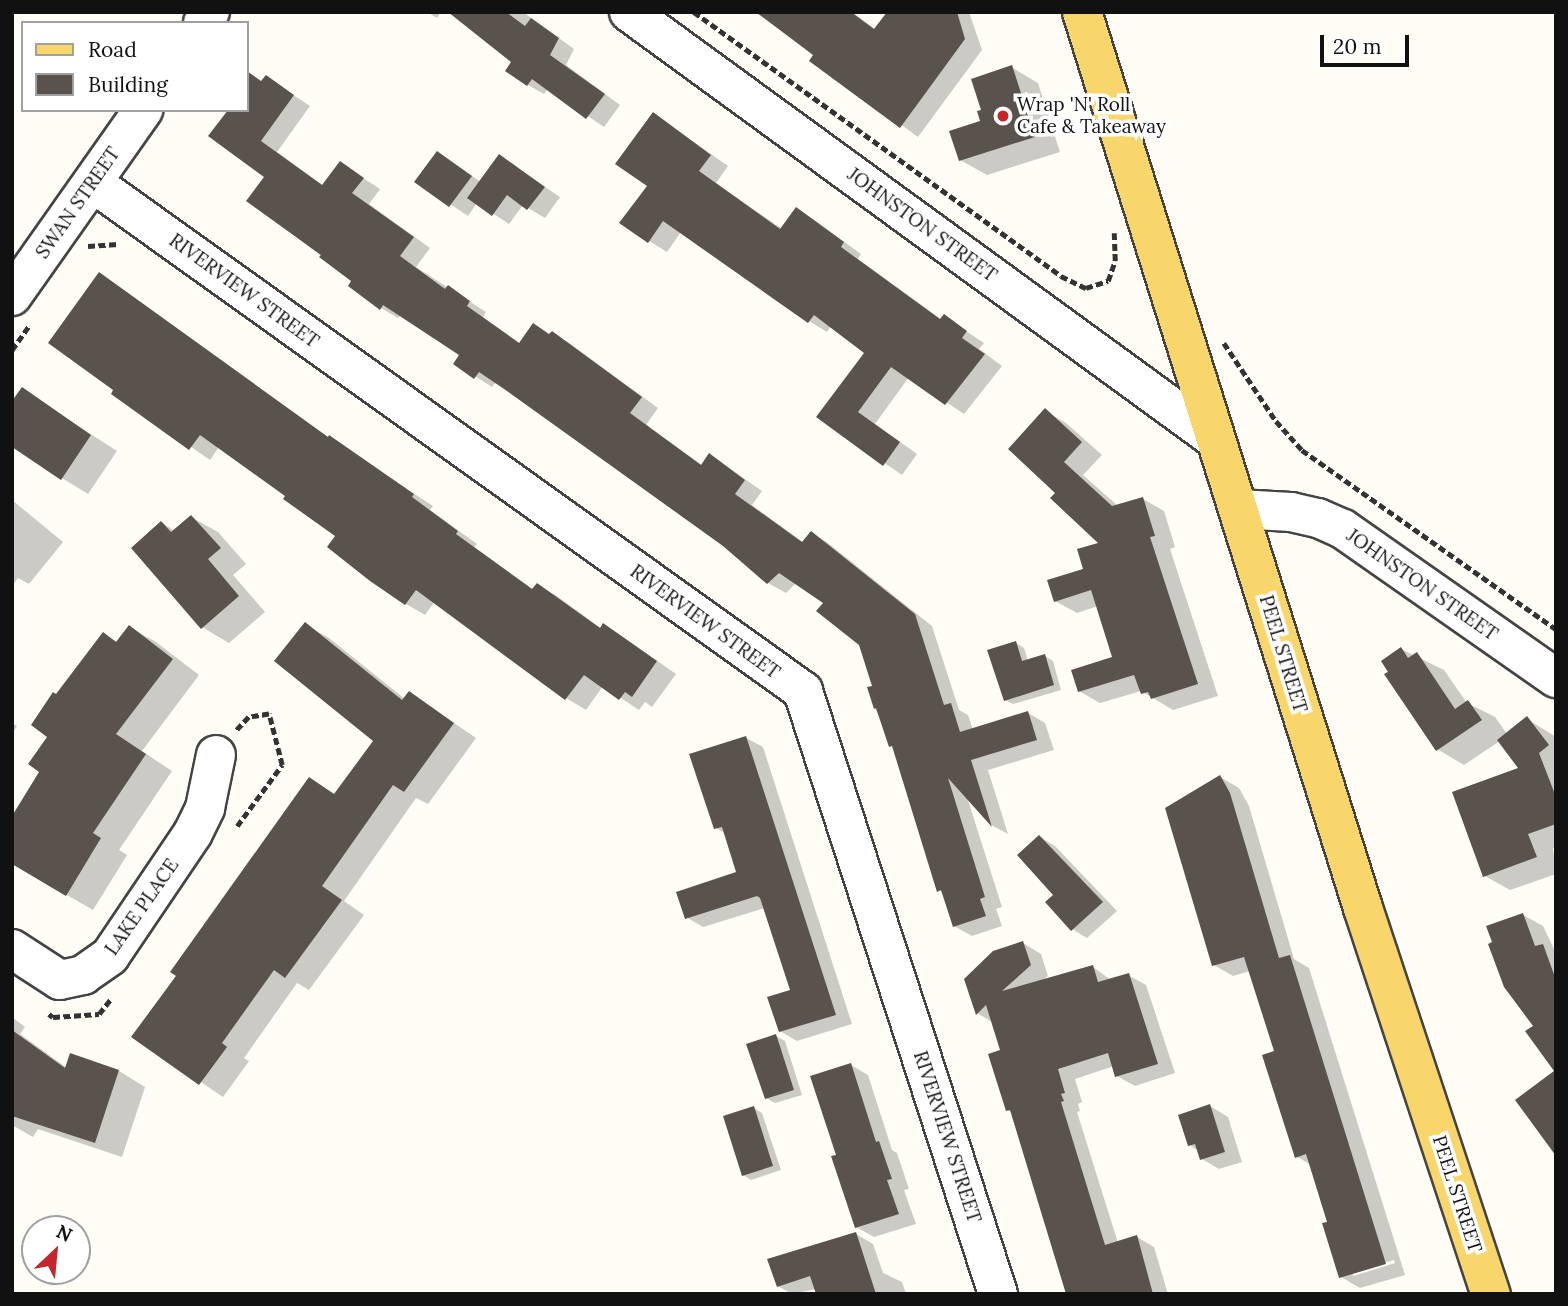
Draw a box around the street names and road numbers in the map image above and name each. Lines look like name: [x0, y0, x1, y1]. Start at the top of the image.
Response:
street label: SWAN STREET: [31, 143, 125, 263]
street label: JOHNSTON STREET: [843, 163, 1001, 287]
street label: RIVERVIEW STREET: [165, 229, 323, 353]
street label: JOHNSTON STREET: [1342, 524, 1502, 646]
street label: RIVERVIEW STREET: [626, 560, 784, 684]
street label: PEEL STREET: [1254, 592, 1312, 716]
street label: LAKE PLACE: [100, 854, 184, 960]
street label: RIVERVIEW STREET: [908, 1048, 986, 1226]
street label: PEEL STREET: [1427, 1133, 1487, 1255]

